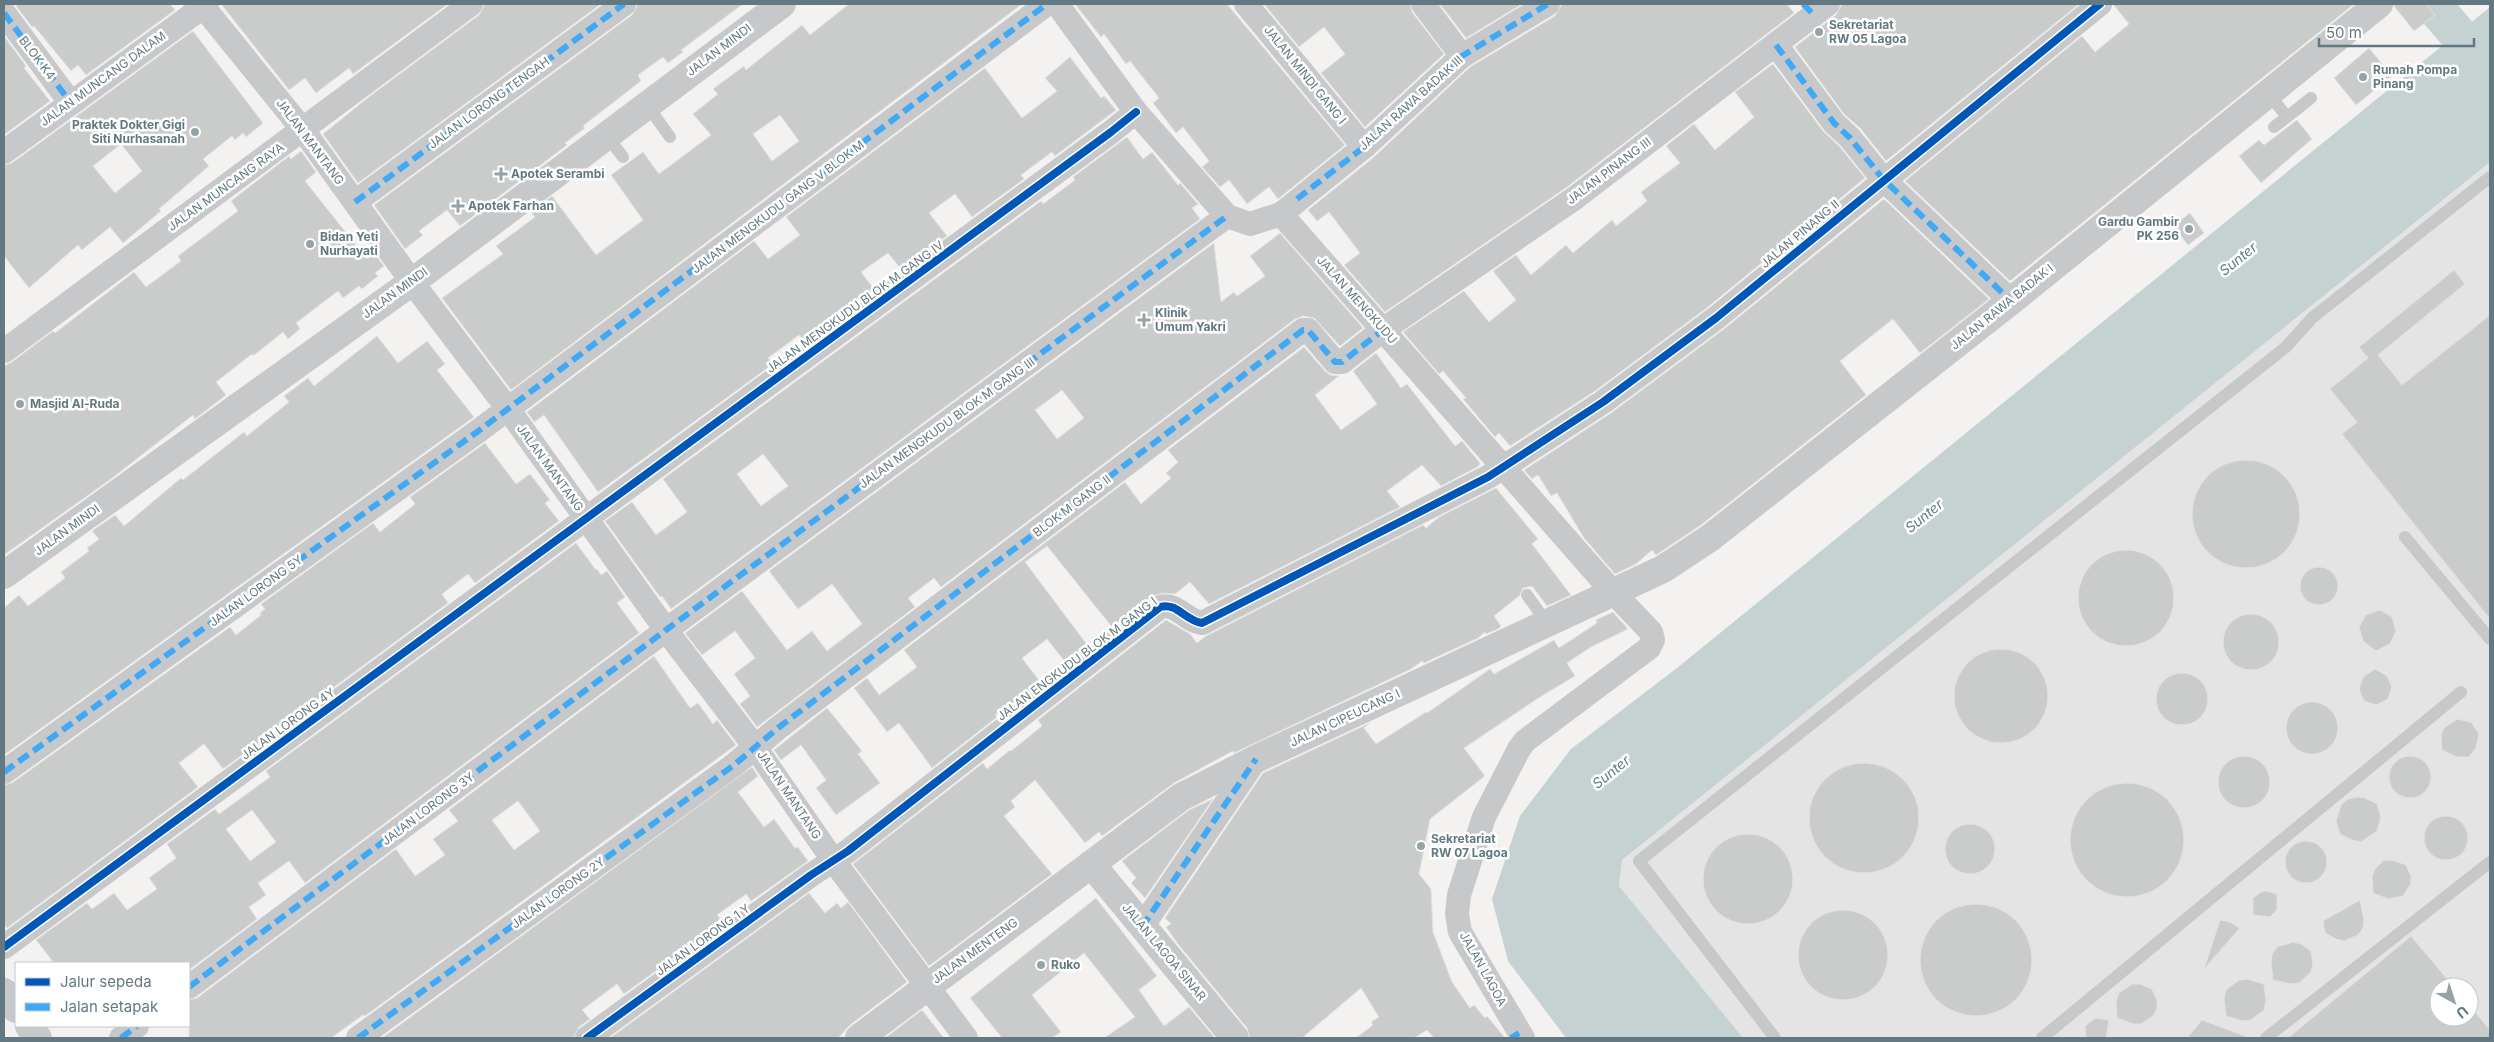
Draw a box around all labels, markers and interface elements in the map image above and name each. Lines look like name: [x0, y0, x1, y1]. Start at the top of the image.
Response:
scale bar: [2319, 15, 2474, 47]
place label: Sekretariat RW 05 Lagoa: [1829, 17, 1907, 46]
street label: JALAN MINDI: [683, 20, 754, 79]
street label: JALAN MINDI GANG I: [1261, 22, 1350, 127]
text: 50 m: [2326, 23, 2362, 42]
marker: Sekretariat RW 05 Lagoa: [1813, 26, 1825, 38]
street label: JALAN MUNCANG DALAM: [37, 28, 169, 129]
street label: BLOK K4: [16, 33, 59, 83]
street label: JALAN RAWA BADAK III: [1356, 52, 1466, 153]
street label: JALAN LORONG TENGAH: [425, 54, 552, 152]
place label: Rumah Pompa Pinang: [2373, 62, 2457, 91]
marker: Rumah Pompa Pinang: [2357, 71, 2369, 83]
street label: JALAN MANTANG: [273, 96, 348, 188]
place label: Praktek Dokter Gigi Siti Nurhasanah: [72, 117, 185, 146]
marker: Praktek Dokter Gigi Siti Nurhasanah: [189, 126, 201, 138]
street label: JALAN PINANG III: [1564, 134, 1654, 207]
street label: JALAN MENGKUDU GANG V BLOK M: [688, 137, 867, 276]
street label: JALAN MUNCANG RAYA: [165, 139, 287, 234]
place label: Apotek Serambi: [511, 166, 605, 181]
marker: Apotek Serambi: [495, 168, 507, 180]
street label: JALAN PINANG II: [1757, 196, 1842, 271]
place label: Apotek Farhan: [468, 198, 554, 213]
marker: Apotek Farhan: [452, 200, 464, 212]
place label: Gardu Gambir PK 256: [2098, 214, 2179, 243]
marker: Gardu Gambir PK 256: [2183, 223, 2195, 235]
place label: Bidan Yeti Nurhayati: [320, 229, 378, 258]
street label: JALAN MENGKUDU BLOK M GANG IV: [763, 237, 946, 376]
marker: Bidan Yeti Nurhayati: [304, 238, 316, 250]
water label: Sunter: [2215, 238, 2260, 279]
street label: JALAN MENGKUDU: [1314, 253, 1401, 347]
street label: JALAN RAWA BADAK I: [1947, 261, 2056, 353]
street label: JALAN MINDI: [359, 264, 430, 321]
place label: Klinik Umum Yakri: [1155, 305, 1226, 334]
marker: Klinik Umum Yakri: [1137, 313, 1151, 327]
street label: JALAN MENGKUDU BLOK M GANG III: [856, 354, 1037, 491]
place label: Masjid Al-Ruda: [30, 396, 120, 411]
marker: Masjid Al-Ruda: [14, 398, 26, 410]
street label: JALAN MANTANG: [514, 421, 587, 514]
street label: BLOK M GANG II: [1030, 471, 1114, 540]
water label: Sunter: [1901, 495, 1946, 536]
street label: JALAN MINDI: [31, 501, 102, 558]
street label: JALAN LORONG 5Y: [206, 552, 305, 629]
street label: JALAN ENGKUDU BLOK M GANG I: [994, 594, 1160, 724]
street label: JALAN LORONG 4Y: [238, 685, 337, 763]
street label: JALAN CIPEUCANG I: [1287, 685, 1402, 750]
street label: JALAN MANTANG: [754, 748, 825, 842]
water label: Sunter: [1588, 751, 1633, 792]
street label: JALAN LORONG 3Y: [379, 769, 477, 848]
place label: Sekretariat RW 07 Lagoa: [1431, 831, 1508, 860]
marker: Sekretariat RW 07 Lagoa: [1415, 840, 1427, 852]
street label: JALAN LORONG 2Y: [508, 854, 607, 932]
street label: JALAN LORONG 1 Y: [653, 900, 753, 979]
street label: JALAN LAGOA SINAR: [1119, 900, 1210, 1004]
street label: JALAN MENTENG: [929, 914, 1021, 987]
street label: JALAN LAGOA: [1457, 929, 1510, 1009]
place label: Ruko: [1051, 957, 1080, 972]
marker: Ruko: [1035, 959, 1047, 971]
legend: [15, 962, 190, 1027]
text: Jalur sepeda: [60, 972, 152, 991]
north arrow: [2429, 977, 2479, 1027]
text: Jalan setapak: [60, 997, 159, 1016]
text: U: [2453, 1003, 2472, 1022]

